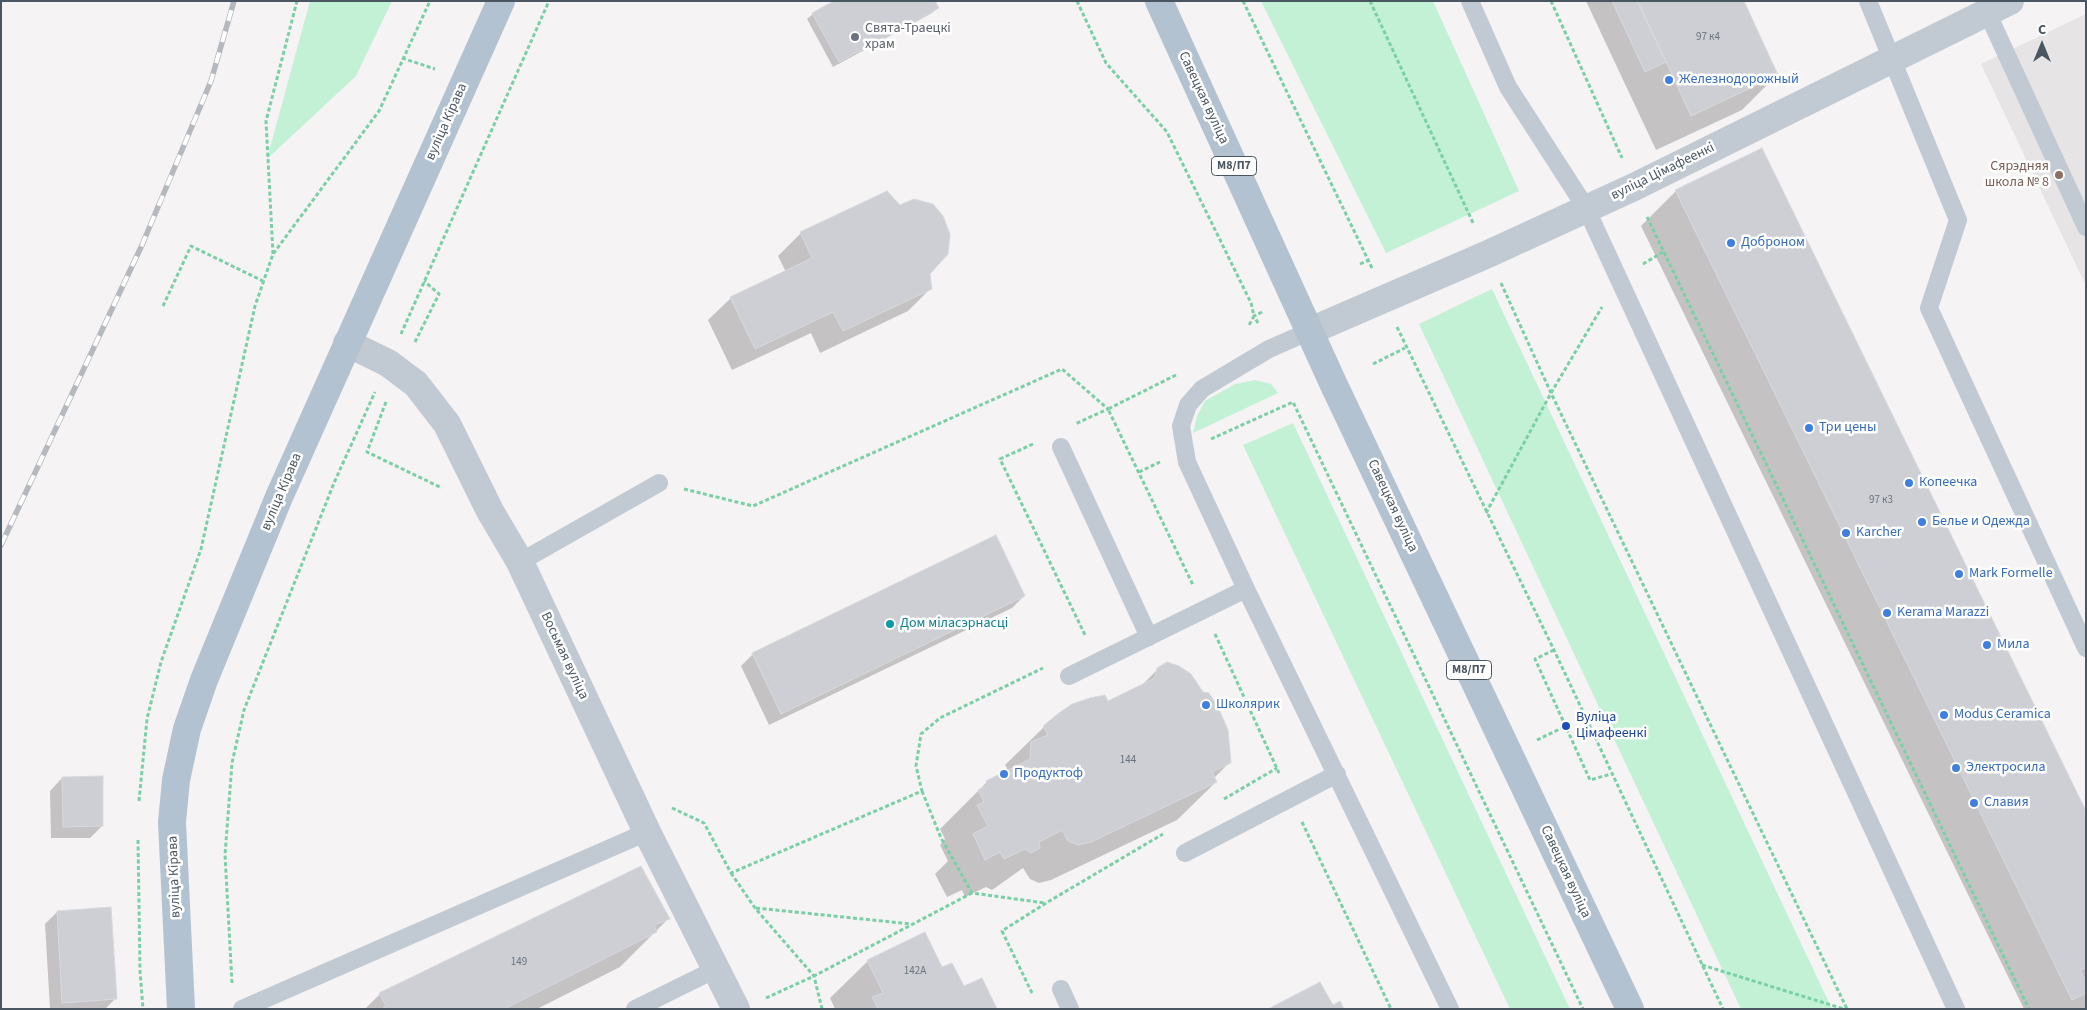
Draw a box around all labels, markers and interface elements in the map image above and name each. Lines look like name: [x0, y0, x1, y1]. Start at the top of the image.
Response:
north arrow: [2017, 20, 2067, 70]
text: С: [2038, 20, 2046, 40]
place label: Свята-Траецкі храм: [865, 21, 951, 54]
marker: Свята-Траецкі храм: [849, 31, 861, 43]
house number: 97 к4: [1696, 31, 1720, 45]
street label: Савецкая вуліца: [1174, 49, 1232, 147]
place label: Железнодорожный: [1679, 72, 1799, 88]
marker: Железнодорожный: [1663, 74, 1675, 86]
street label: вуліца Кірава: [423, 81, 471, 163]
street label: вуліца Цімафеенкі: [1609, 140, 1717, 204]
road number: М8/П7: [1212, 157, 1256, 176]
place label: Сярэдняя школа № 8: [1985, 159, 2049, 192]
marker: Сярэдняя школа № 8: [2053, 169, 2065, 181]
place label: Доброном: [1741, 235, 1805, 251]
marker: Доброном: [1725, 237, 1737, 249]
place label: Три цены: [1819, 420, 1876, 436]
marker: Три цены: [1803, 422, 1815, 434]
street label: вуліца Кірава: [258, 451, 306, 533]
street label: Савецкая вуліца: [1363, 457, 1421, 555]
place label: Копеечка: [1919, 475, 1977, 491]
marker: Копеечка: [1903, 477, 1915, 489]
house number: 97 к3: [1869, 494, 1893, 508]
place label: Белье и Одежда: [1932, 514, 2030, 530]
marker: Белье и Одежда: [1916, 516, 1928, 528]
place label: Karcher: [1856, 525, 1902, 541]
marker: Karcher: [1840, 527, 1852, 539]
place label: Mark Formelle: [1969, 566, 2053, 582]
marker: Mark Formelle: [1953, 568, 1965, 580]
place label: Kerama Marazzi: [1897, 605, 1989, 621]
marker: Kerama Marazzi: [1881, 607, 1893, 619]
street label: Восьмая вуліца: [536, 610, 592, 702]
place label: Дом міласэрнасці: [900, 616, 1008, 632]
marker: Дом міласэрнасці: [884, 618, 896, 630]
place label: Мила: [1997, 637, 2030, 653]
marker: Мила: [1981, 639, 1993, 651]
road number: М8/П7: [1446, 660, 1492, 680]
place label: Школярик: [1216, 697, 1280, 713]
marker: Школярик: [1200, 699, 1212, 711]
place label: Modus Ceramica: [1954, 707, 2051, 723]
marker: Modus Ceramica: [1938, 709, 1950, 721]
place label: Вуліца Цімафеенкі: [1576, 710, 1647, 742]
marker: Вуліца Цімафеенкі: [1560, 720, 1572, 732]
house number: 144: [1120, 754, 1136, 768]
place label: Электросила: [1966, 760, 2046, 776]
marker: Электросила: [1950, 762, 1962, 774]
place label: Продуктоф: [1014, 766, 1083, 782]
marker: Продуктоф: [998, 768, 1010, 780]
place label: Славия: [1984, 795, 2029, 811]
marker: Славия: [1968, 797, 1980, 809]
street label: Савецкая вуліца: [1536, 823, 1594, 921]
street label: вуліца Кірава: [165, 836, 185, 918]
house number: 149: [511, 956, 527, 970]
house number: 142А: [904, 965, 926, 979]

